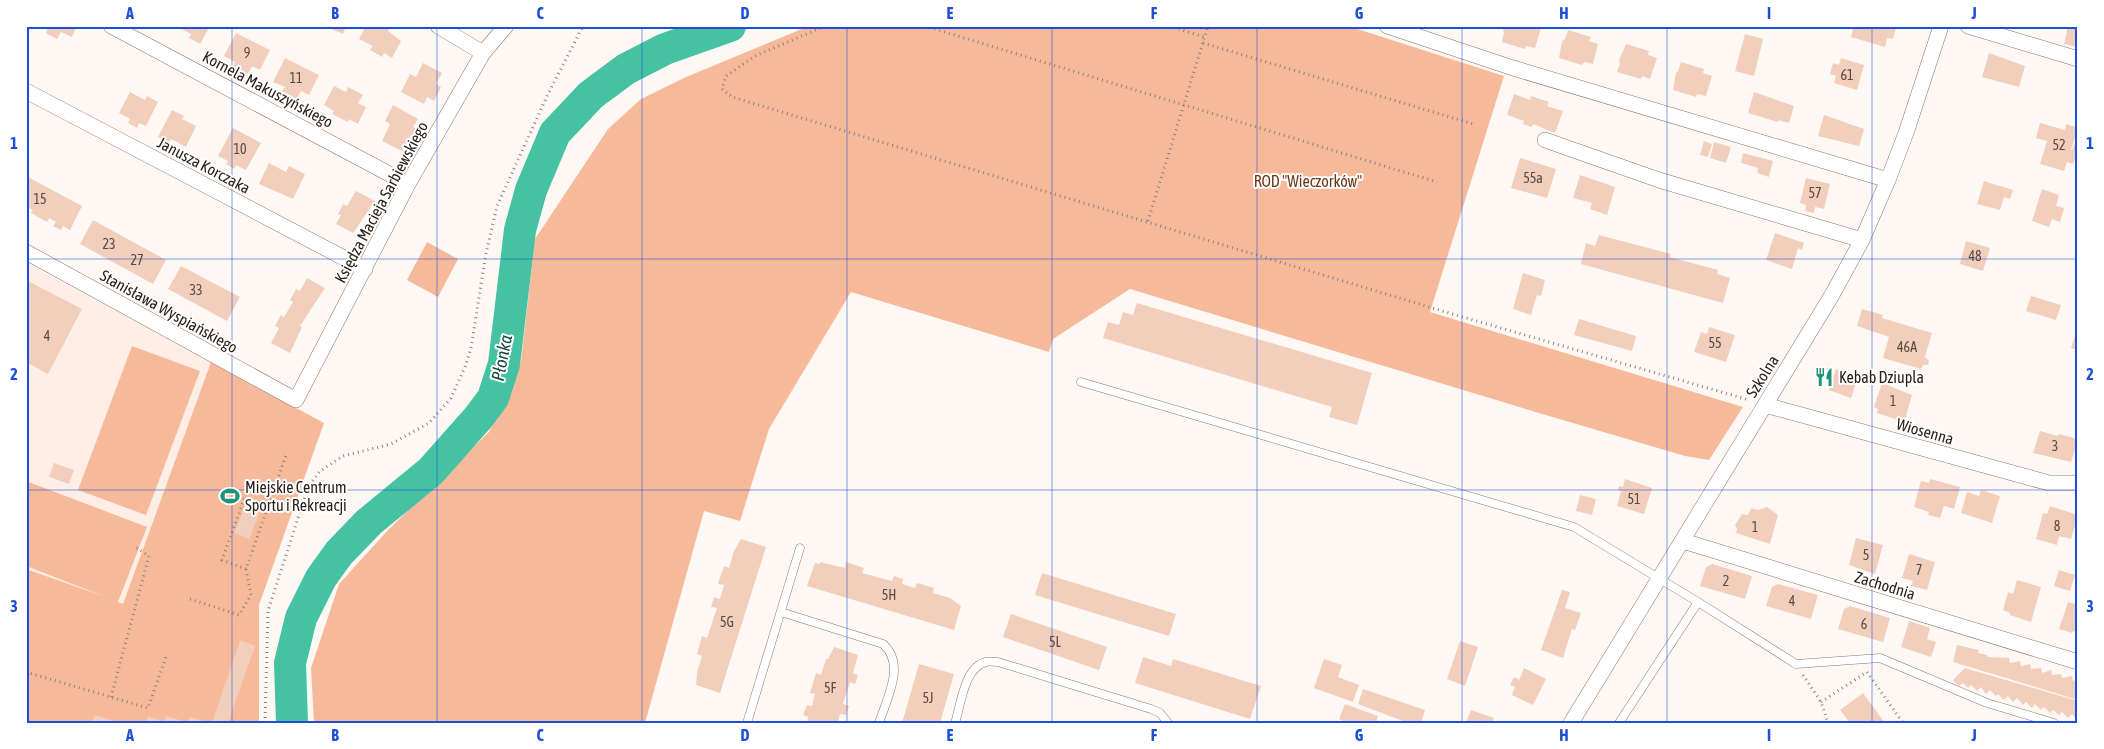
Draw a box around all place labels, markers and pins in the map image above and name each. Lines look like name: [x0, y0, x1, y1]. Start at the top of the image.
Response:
restaurant icon: Kebab Dziupla: [1813, 366, 1835, 388]
place label: Kebab Dziupla: [1839, 368, 1924, 387]
place label: Miejskie Centrum Sportu i Rekreacji: [245, 478, 347, 515]
sports icon: Miejskie Centrum Sportu i Rekreacji: [219, 485, 241, 507]

